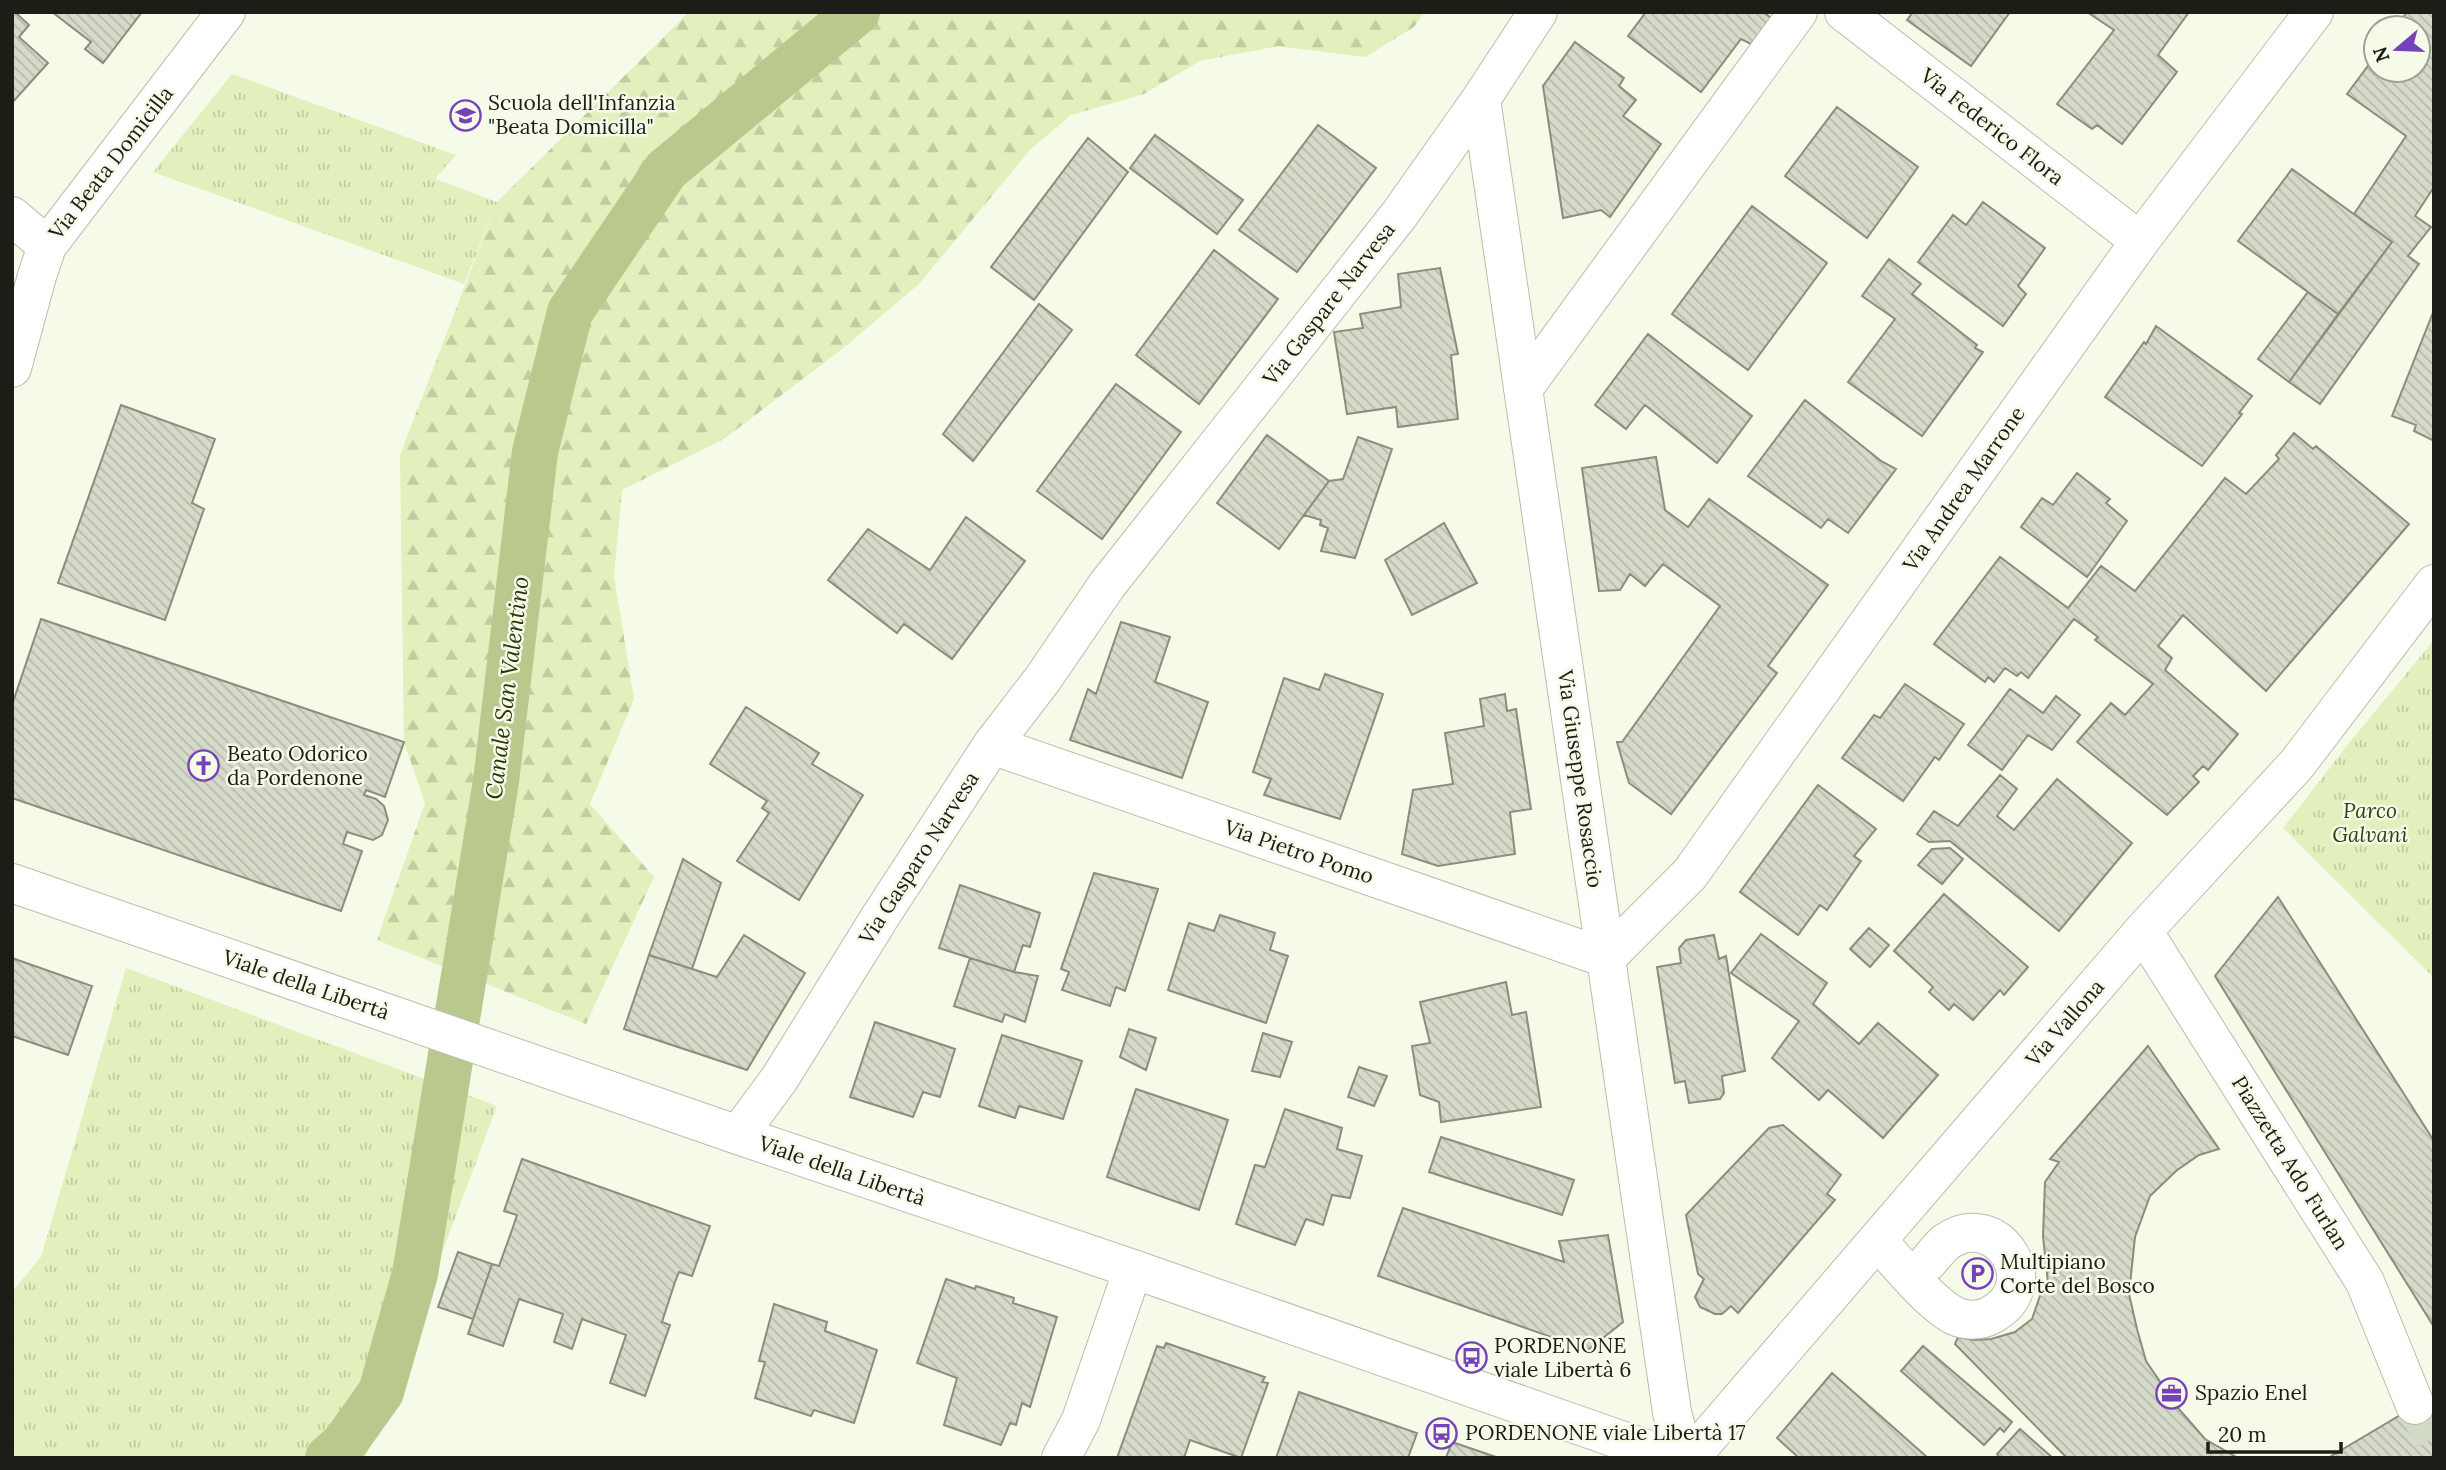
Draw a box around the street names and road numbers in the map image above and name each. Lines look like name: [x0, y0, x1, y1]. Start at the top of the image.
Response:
street label: Via Federico Flora: [1914, 61, 2070, 191]
street label: Via Beata Domicilla: [42, 81, 179, 246]
street label: Via Gaspare Narvesa: [1256, 217, 1401, 392]
street label: Via Andrea Marrone: [1896, 401, 2031, 577]
street label: Via Giuseppe Rosaccio: [1552, 667, 1609, 889]
street label: Via Gasparo Narvesa: [852, 766, 985, 950]
street label: Via Pietro Pomo: [1220, 813, 1377, 890]
street label: Viale della Libertà: [218, 943, 393, 1026]
street label: Via Vallona: [2019, 973, 2110, 1073]
street label: Piazzetta Ado Furlan: [2226, 1071, 2355, 1255]
street label: Viale della Libertà: [754, 1129, 929, 1212]

